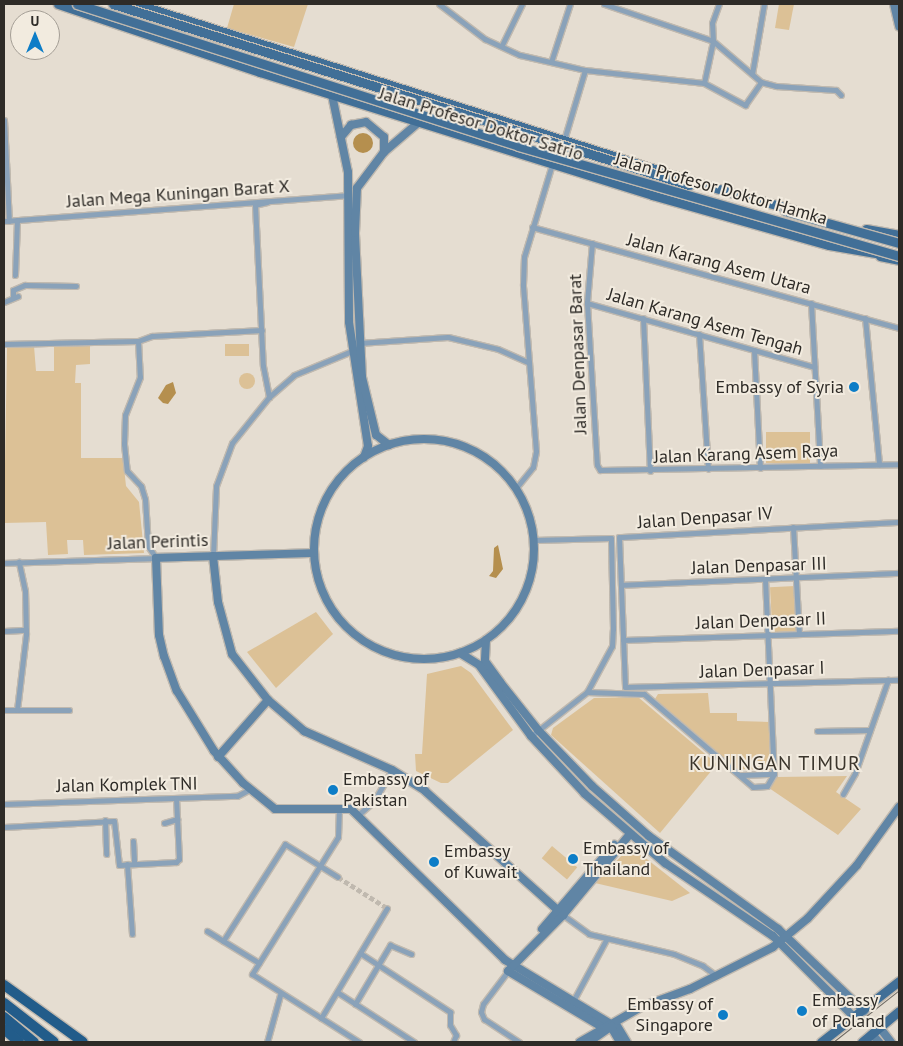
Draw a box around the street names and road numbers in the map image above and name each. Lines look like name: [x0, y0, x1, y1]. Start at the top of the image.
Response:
street label: Jalan Profesor Doktor Satrio: [376, 83, 586, 165]
street label: Jalan Profesor Doktor Hamka: [612, 148, 830, 230]
street label: Jalan Mega Kuningan Barat X: [65, 175, 291, 213]
street label: Jalan Karang Asem Utara: [624, 229, 814, 299]
street label: Jalan Denpasar Barat: [564, 273, 592, 435]
street label: Jalan Karang Asem Tengah: [604, 284, 806, 360]
street label: Jalan Karang Asem Raya: [653, 440, 839, 468]
street label: Jalan Denpasar IV: [637, 503, 773, 533]
street label: Jalan Perintis: [107, 529, 209, 555]
street label: Jalan Denpasar III: [691, 553, 827, 579]
street label: Jalan Denpasar II: [695, 608, 827, 634]
street label: Jalan Denpasar I: [699, 657, 825, 683]
street label: Jalan Komplek TNI: [56, 773, 198, 797]

